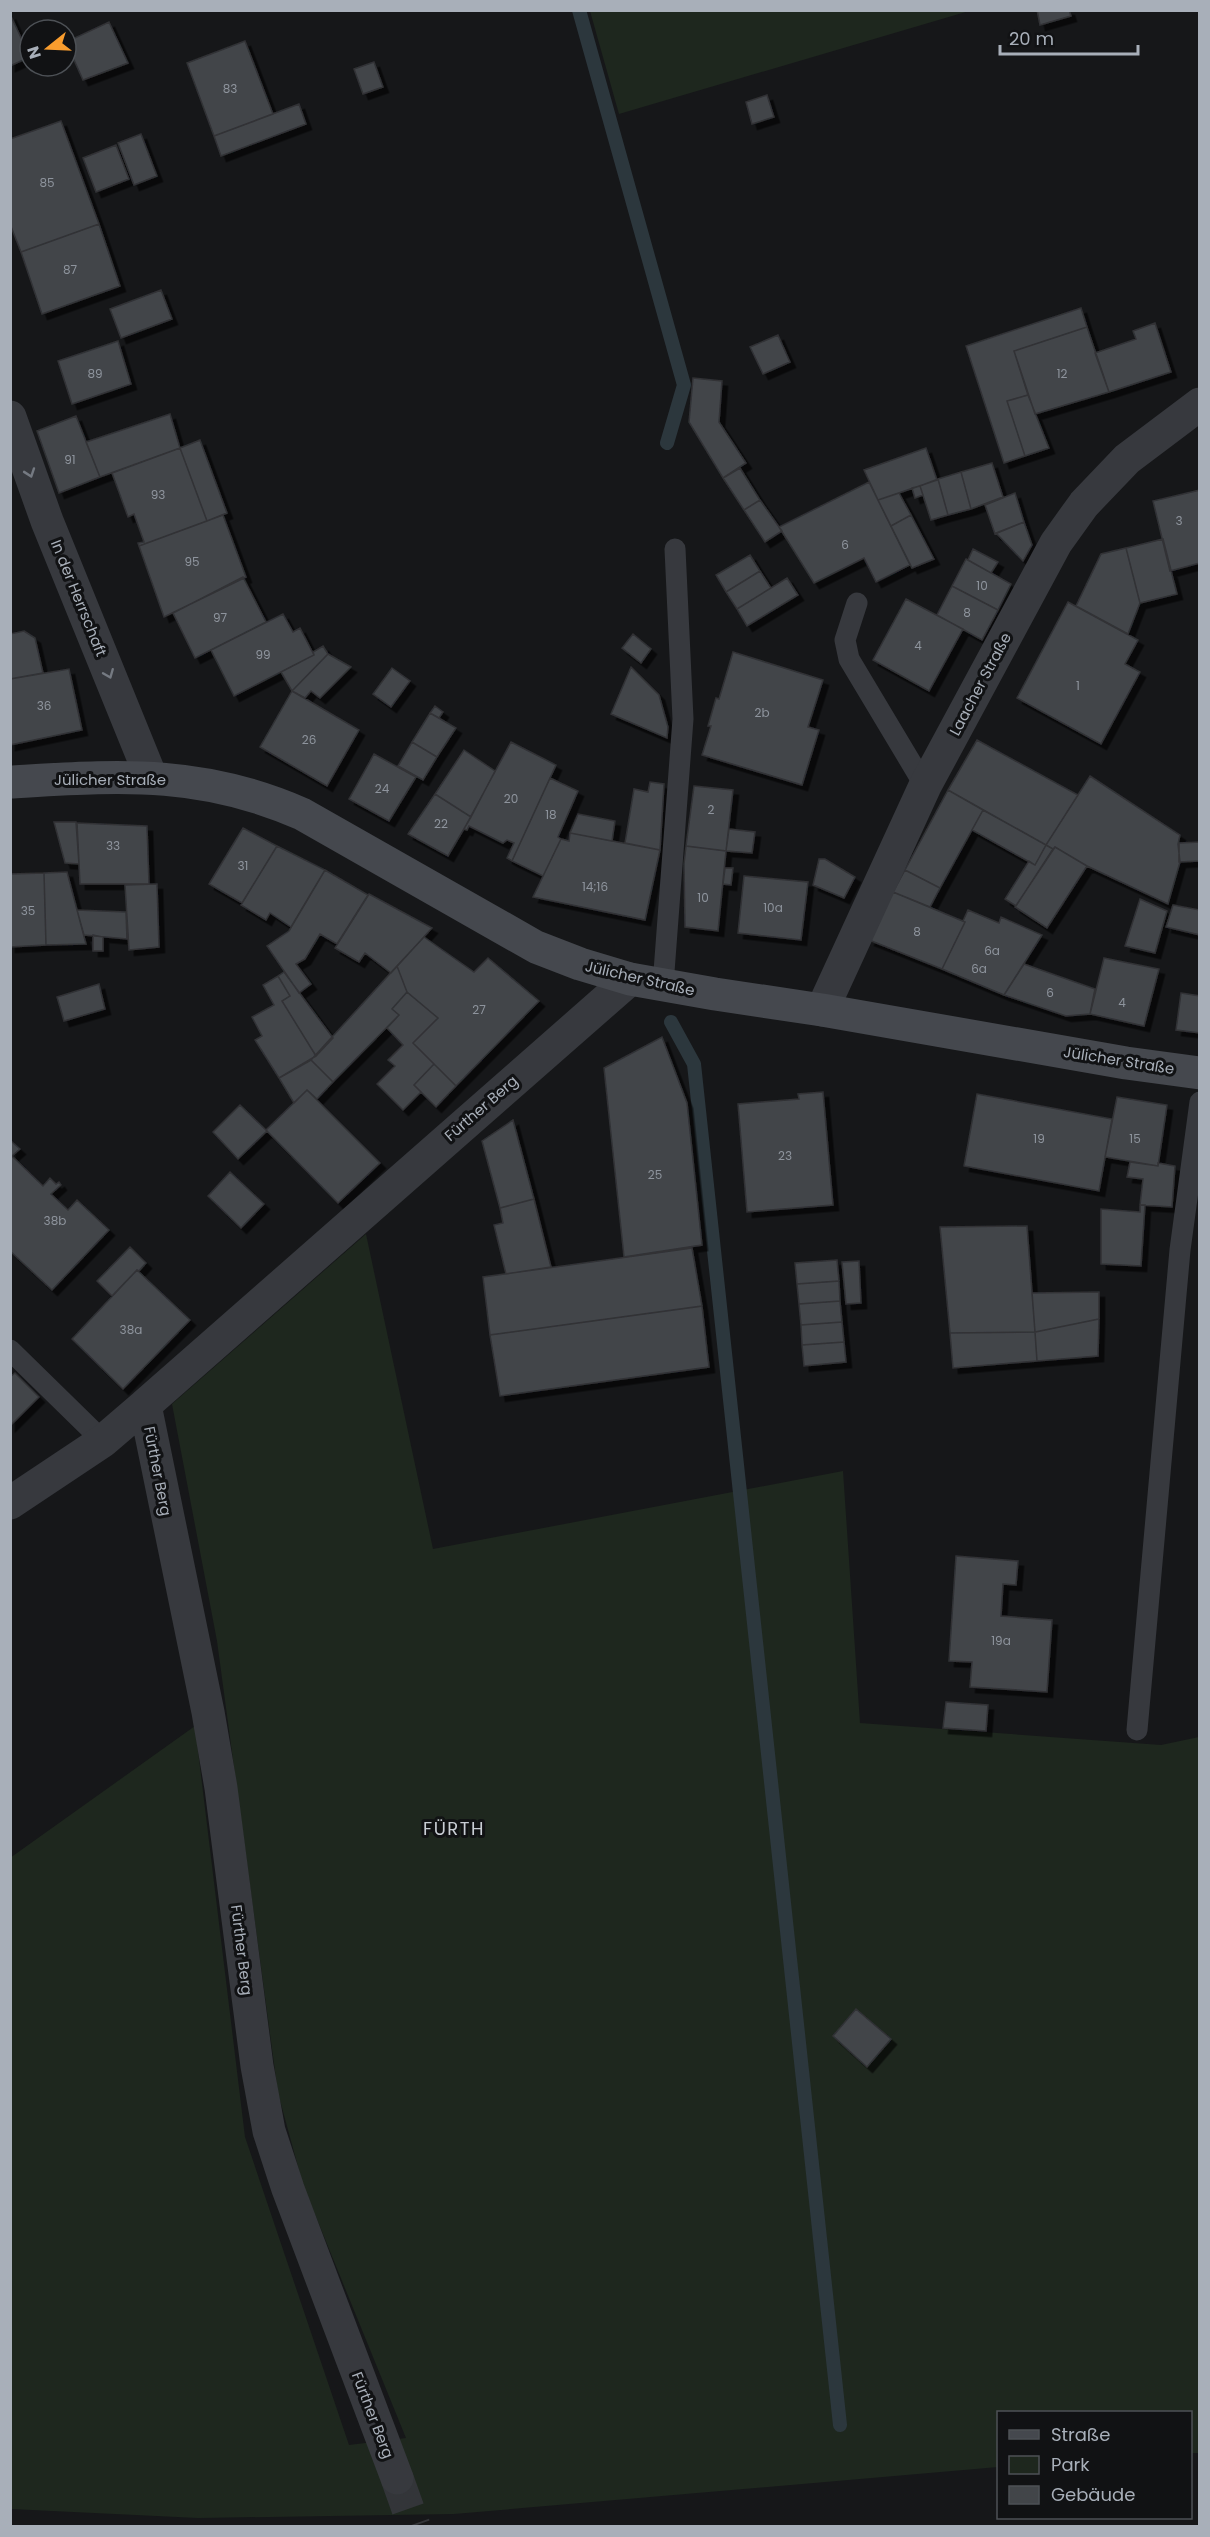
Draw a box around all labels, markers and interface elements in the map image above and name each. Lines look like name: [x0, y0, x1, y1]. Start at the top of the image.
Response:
north arrow: [18, 18, 78, 78]
scale bar: [1000, 18, 1138, 56]
text: 20 m: [1009, 26, 1054, 51]
text: N: [21, 43, 47, 62]
house number: 83: [223, 80, 237, 97]
house number: 85: [39, 174, 55, 191]
house number: 87: [63, 261, 78, 278]
house number: 89: [87, 365, 103, 382]
house number: 12: [1057, 365, 1067, 382]
house number: 91: [64, 451, 76, 468]
one-way arrow: [22, 467, 35, 478]
house number: 93: [151, 486, 165, 503]
house number: 3: [1175, 512, 1183, 529]
street label: In der Herrschaft: [46, 536, 112, 660]
house number: 6: [841, 536, 849, 553]
house number: 95: [184, 553, 200, 570]
house number: 10: [976, 577, 988, 594]
house number: 8: [963, 604, 971, 621]
house number: 97: [213, 609, 227, 626]
street label: Laacher Straße: [944, 629, 1016, 739]
house number: 4: [914, 637, 922, 654]
house number: 99: [255, 646, 271, 663]
one-way arrow: [102, 667, 114, 678]
house number: 1: [1076, 677, 1080, 694]
house number: 36: [37, 697, 51, 714]
house number: 2b: [754, 704, 770, 721]
house number: 26: [302, 731, 316, 748]
street label: Jülicher Straße: [54, 769, 166, 790]
house number: 24: [375, 780, 390, 797]
house number: 20: [504, 790, 518, 807]
house number: 2: [708, 801, 715, 818]
house number: 18: [545, 806, 557, 823]
house number: 22: [434, 815, 448, 832]
house number: 33: [106, 837, 120, 854]
house number: 31: [238, 857, 248, 874]
house number: 14;16: [582, 878, 608, 895]
house number: 10: [697, 889, 709, 906]
house number: 10a: [763, 899, 783, 916]
house number: 35: [21, 902, 35, 919]
house number: 8: [913, 923, 921, 940]
house number: 6a: [984, 942, 1000, 959]
street label: Jülicher Straße: [583, 955, 697, 1001]
house number: 6a: [971, 960, 987, 977]
house number: 6: [1046, 984, 1054, 1001]
house number: 4: [1118, 994, 1126, 1011]
house number: 27: [472, 1001, 486, 1018]
street label: Jülicher Straße: [1062, 1041, 1176, 1079]
street label: Fürther Berg: [440, 1070, 522, 1146]
house number: 19: [1033, 1130, 1045, 1147]
house number: 15: [1129, 1130, 1141, 1147]
house number: 23: [778, 1147, 792, 1164]
house number: 25: [648, 1166, 662, 1183]
house number: 38b: [44, 1212, 66, 1229]
house number: 38a: [120, 1321, 142, 1338]
street label: Fürther Berg: [139, 1424, 177, 1518]
house number: 19a: [991, 1632, 1011, 1649]
district label: FÜRTH: [423, 1816, 485, 1841]
street label: Fürther Berg: [226, 1904, 258, 1996]
street label: Fürther Berg: [347, 2369, 399, 2461]
legend: [997, 2411, 1192, 2519]
text: Straße: [1051, 2422, 1110, 2447]
text: Park: [1051, 2452, 1090, 2477]
text: Gebäude: [1051, 2482, 1135, 2507]

